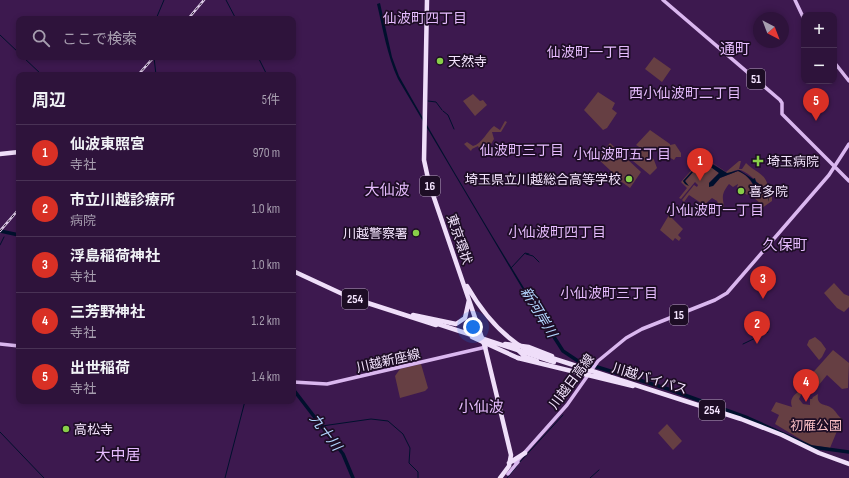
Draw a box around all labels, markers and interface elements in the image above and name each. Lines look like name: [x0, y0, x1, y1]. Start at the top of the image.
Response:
district label: 仙波町四丁目: [383, 10, 467, 27]
north arrow: [753, 12, 789, 48]
map controls: [801, 12, 837, 84]
button: +: [801, 12, 837, 48]
search box: [16, 16, 296, 60]
icon: search: [30, 27, 52, 49]
text: ここで検索: [62, 30, 137, 49]
district label: 通町: [720, 40, 750, 59]
district label: 仙波町一丁目: [547, 44, 631, 61]
button: −: [801, 48, 837, 84]
place label: 天然寺: [448, 54, 487, 70]
marker: 天然寺: [435, 56, 445, 66]
road number: 51: [747, 69, 765, 89]
district label: 西小仙波町二丁目: [629, 85, 741, 102]
pin: 5: [803, 88, 829, 121]
text: 周辺: [32, 91, 66, 111]
text: 5件: [262, 92, 280, 108]
text: 仙波東照宮: [70, 135, 145, 154]
district label: 仙波町三丁目: [480, 142, 564, 159]
text: 1: [42, 145, 48, 161]
text: 970 m: [253, 145, 280, 161]
district label: 小仙波町五丁目: [573, 146, 671, 163]
pin: 1: [687, 148, 713, 181]
place label: 埼玉病院: [767, 154, 819, 170]
marker: 埼玉病院: [752, 155, 764, 167]
text: 寺社: [70, 157, 96, 173]
place label: 埼玉県立川越総合高等学校: [465, 172, 621, 188]
marker: 埼玉県立川越総合高等学校: [624, 174, 634, 184]
road number: 16: [420, 176, 440, 196]
district label: 大仙波: [364, 181, 410, 200]
place label: 喜多院: [749, 184, 788, 200]
marker: 喜多院: [736, 186, 746, 196]
text: 市立川越診療所: [70, 191, 175, 210]
text: 2: [42, 201, 48, 217]
text: 1.0 km: [252, 201, 280, 217]
district label: 小仙波町一丁目: [666, 202, 764, 219]
street label: 東京環状: [443, 212, 475, 267]
text: 病院: [70, 213, 96, 229]
district label: 小仙波町四丁目: [508, 224, 606, 241]
place label: 川越警察署: [343, 226, 408, 242]
marker: 川越警察署: [411, 228, 421, 238]
district label: 久保町: [762, 236, 808, 255]
text: 浮島稲荷神社: [70, 247, 160, 266]
text: 3: [42, 257, 48, 273]
text: 1.0 km: [252, 257, 280, 273]
pin: 3: [750, 266, 776, 299]
text: 寺社: [70, 269, 96, 285]
water label: 新河岸川: [517, 284, 561, 342]
district label: 小仙波町三丁目: [560, 285, 658, 302]
road number: 254: [342, 289, 368, 309]
text: 三芳野神社: [70, 303, 145, 322]
road number: 15: [670, 305, 688, 325]
pin: 2: [744, 311, 770, 344]
text: 4: [42, 313, 48, 329]
text: 1.2 km: [251, 313, 280, 329]
your location: [463, 317, 483, 337]
text: 寺社: [70, 325, 96, 341]
street label: 川越新座線: [355, 346, 422, 376]
street label: 川越日高線: [546, 351, 598, 412]
text: 出世稲荷: [70, 359, 130, 378]
street label: 川越バイパス: [610, 360, 689, 398]
text: 5: [42, 369, 48, 385]
text: 1.4 km: [252, 369, 280, 385]
pin: 4: [793, 369, 819, 402]
text: 寺社: [70, 381, 96, 397]
district label: 小仙波: [458, 398, 504, 417]
road number: 254: [699, 400, 725, 420]
water label: 九十川: [306, 410, 346, 456]
park label: 初雁公園: [790, 418, 842, 434]
place label: 高松寺: [74, 422, 113, 438]
marker: 高松寺: [61, 424, 71, 434]
district label: 大中居: [95, 446, 141, 465]

